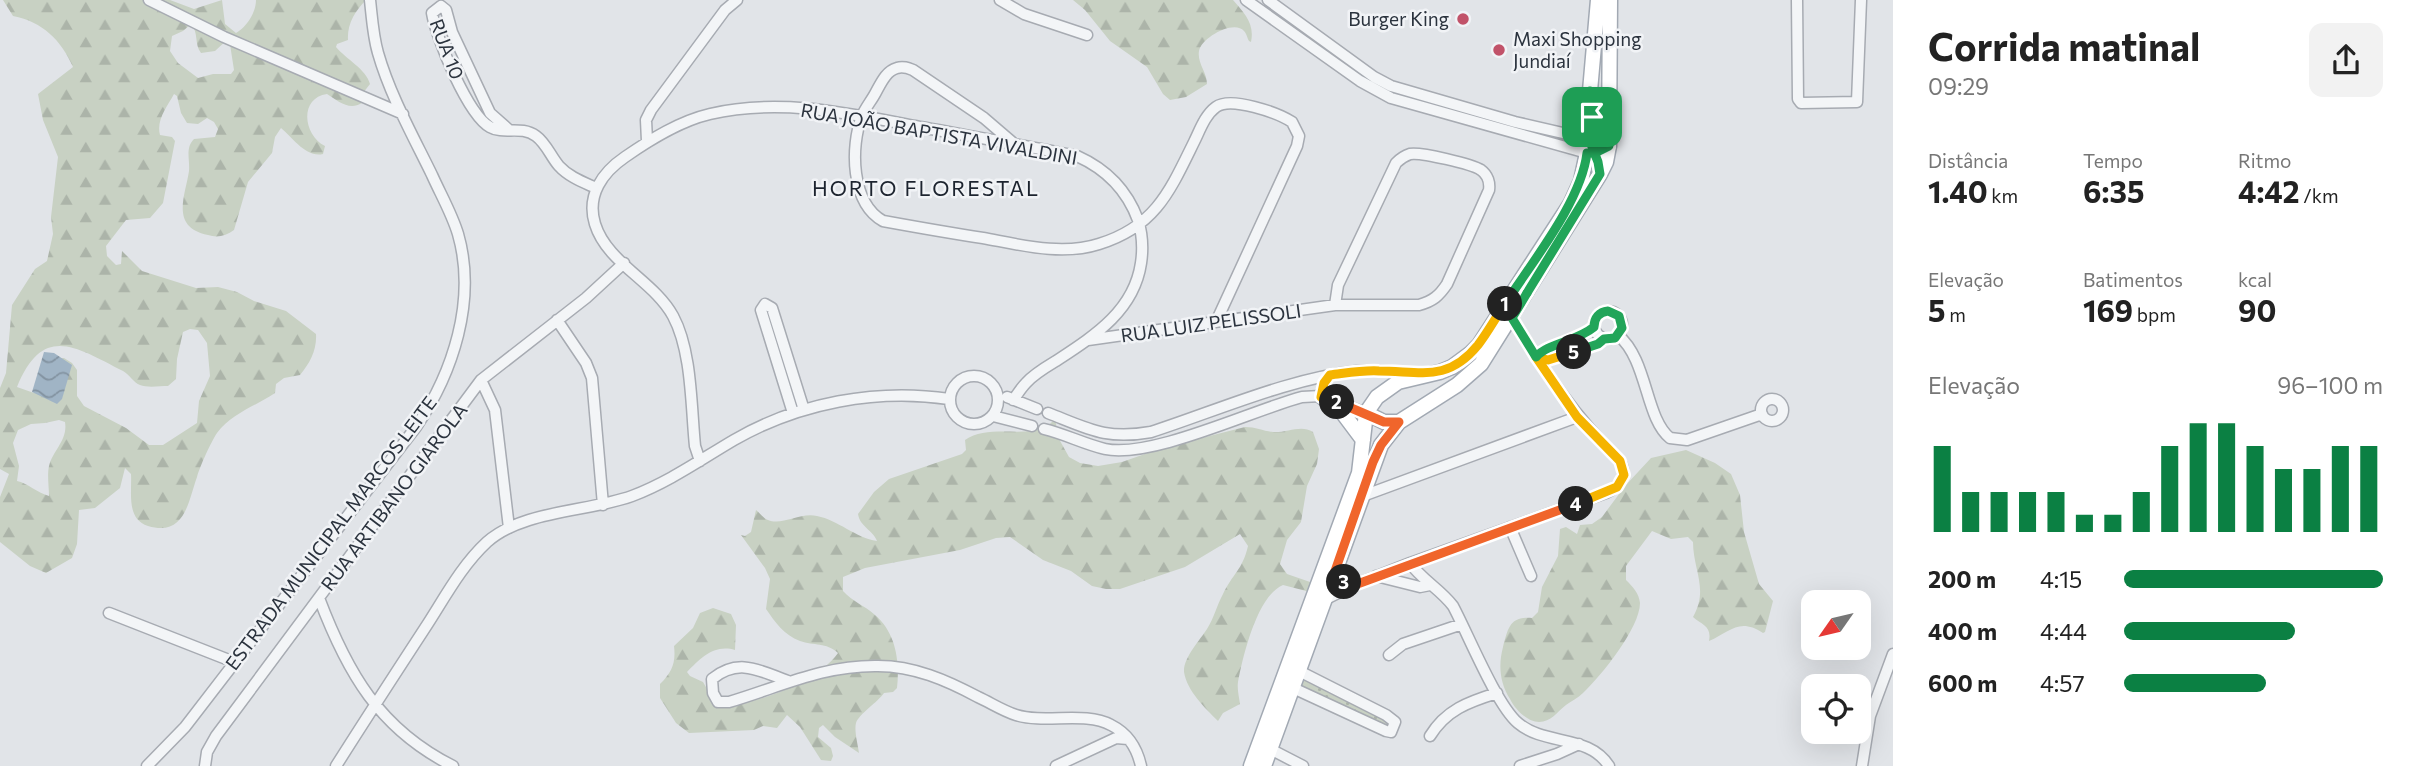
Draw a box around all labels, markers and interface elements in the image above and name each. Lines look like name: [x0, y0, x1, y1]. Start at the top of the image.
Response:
place label: Burger King: [1348, 7, 1449, 30]
marker: Burger King: [1455, 11, 1471, 27]
street label: RUA 10: [425, 15, 469, 82]
text: Corrida matinal: [1928, 22, 2200, 69]
button: share: [2309, 23, 2383, 97]
place label: Maxi Shopping Jundiaí: [1513, 27, 1642, 72]
marker: Maxi Shopping Jundiaí: [1491, 42, 1507, 58]
text: 09:29: [1928, 72, 1989, 100]
pin: [1562, 87, 1622, 147]
street label: RUA JOÃO BAPTISTA VIVALDINI: [799, 98, 1079, 169]
icon: arrive: [1573, 98, 1611, 136]
text: Distância: [1928, 149, 2008, 172]
text: Tempo: [2083, 149, 2143, 172]
text: Ritmo: [2238, 149, 2291, 172]
text: 1.40: [1928, 172, 1988, 209]
text: 6:35: [2083, 172, 2144, 209]
text: 4:42: [2238, 172, 2300, 209]
district label: HORTO FLORESTAL: [812, 175, 1040, 200]
text: km: [1988, 184, 2018, 207]
text: /km: [2300, 184, 2339, 207]
text: Elevação: [1928, 268, 2004, 291]
text: Batimentos: [2083, 268, 2183, 291]
text: kcal: [2238, 268, 2272, 291]
pin: 1: [1488, 286, 1522, 322]
text: 5: [1928, 291, 1946, 328]
text: 169: [2083, 291, 2133, 328]
text: 90: [2238, 291, 2276, 328]
text: 1: [1500, 292, 1509, 315]
street label: RUA LUIZ PELISSOLI: [1119, 298, 1303, 347]
text: m: [1946, 303, 1966, 326]
text: bpm: [2133, 303, 2176, 326]
pin: 5: [1556, 334, 1592, 370]
text: 5: [1568, 340, 1579, 363]
text: Elevação: [1928, 371, 2020, 399]
text: 96–100 m: [2277, 371, 2383, 399]
pin: 2: [1320, 384, 1354, 420]
text: 2: [1331, 390, 1342, 413]
street label: ESTRADA MUNICIPAL MARCOS LEITE: [220, 391, 441, 674]
street label: RUA ARTIBANO GIAROLA: [316, 399, 472, 595]
pin: 4: [1558, 486, 1594, 522]
text: 4: [1570, 492, 1581, 515]
pin: 3: [1326, 564, 1362, 600]
text: 200 m: [1928, 565, 1996, 593]
text: 4:15: [2040, 565, 2082, 593]
text: 3: [1338, 570, 1349, 593]
north arrow: [1801, 590, 1871, 660]
map controls: [1801, 590, 1871, 744]
text: 400 m: [1928, 617, 1997, 645]
text: 4:44: [2040, 617, 2087, 645]
text: 600 m: [1928, 669, 1997, 697]
text: 4:57: [2040, 669, 2085, 697]
button: locate: [1801, 674, 1871, 744]

